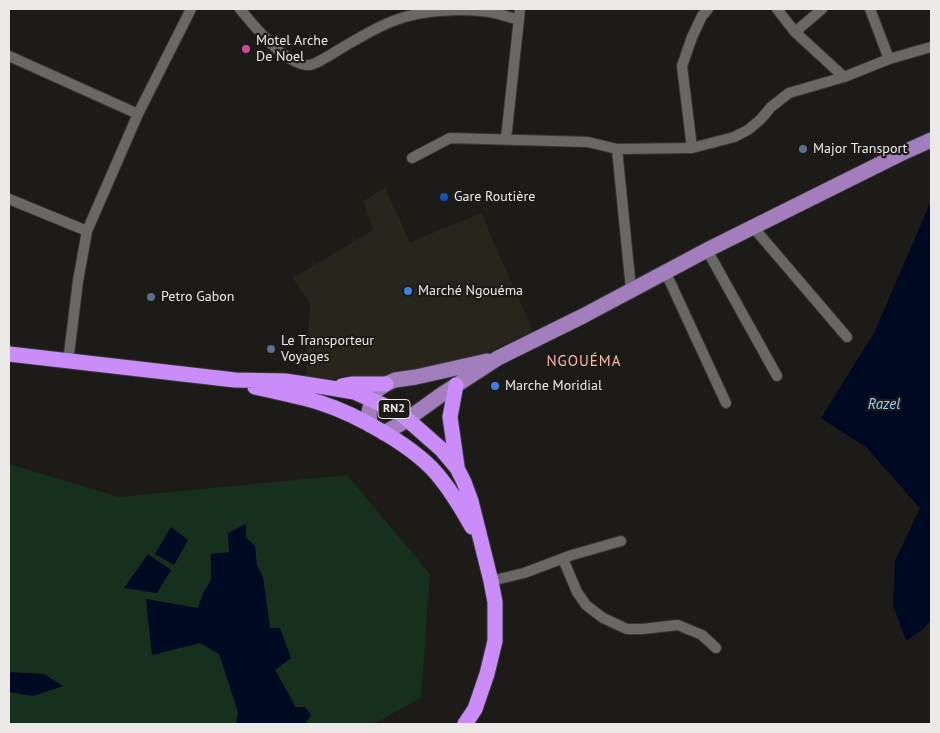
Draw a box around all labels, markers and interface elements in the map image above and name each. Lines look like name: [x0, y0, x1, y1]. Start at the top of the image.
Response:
place label: Motel Arche De Noel: [256, 33, 328, 65]
marker: Motel Arche De Noel: [240, 43, 252, 55]
place label: Major Transport: [813, 141, 907, 157]
marker: Major Transport: [797, 143, 809, 155]
place label: Gare Routière: [454, 189, 535, 205]
marker: Gare Routière: [438, 191, 450, 203]
place label: Marché Ngouéma: [418, 283, 523, 299]
marker: Marché Ngouéma: [402, 285, 414, 297]
place label: Petro Gabon: [161, 289, 234, 305]
marker: Petro Gabon: [145, 291, 157, 303]
place label: Le Transporteur Voyages: [281, 333, 374, 366]
marker: Le Transporteur Voyages: [265, 343, 277, 355]
district label: NGOUÉMA: [546, 353, 622, 371]
place label: Marche Moridial: [505, 378, 602, 394]
marker: Marche Moridial: [489, 380, 501, 392]
water label: Razel: [868, 396, 900, 414]
road number: RN2: [378, 399, 410, 418]

